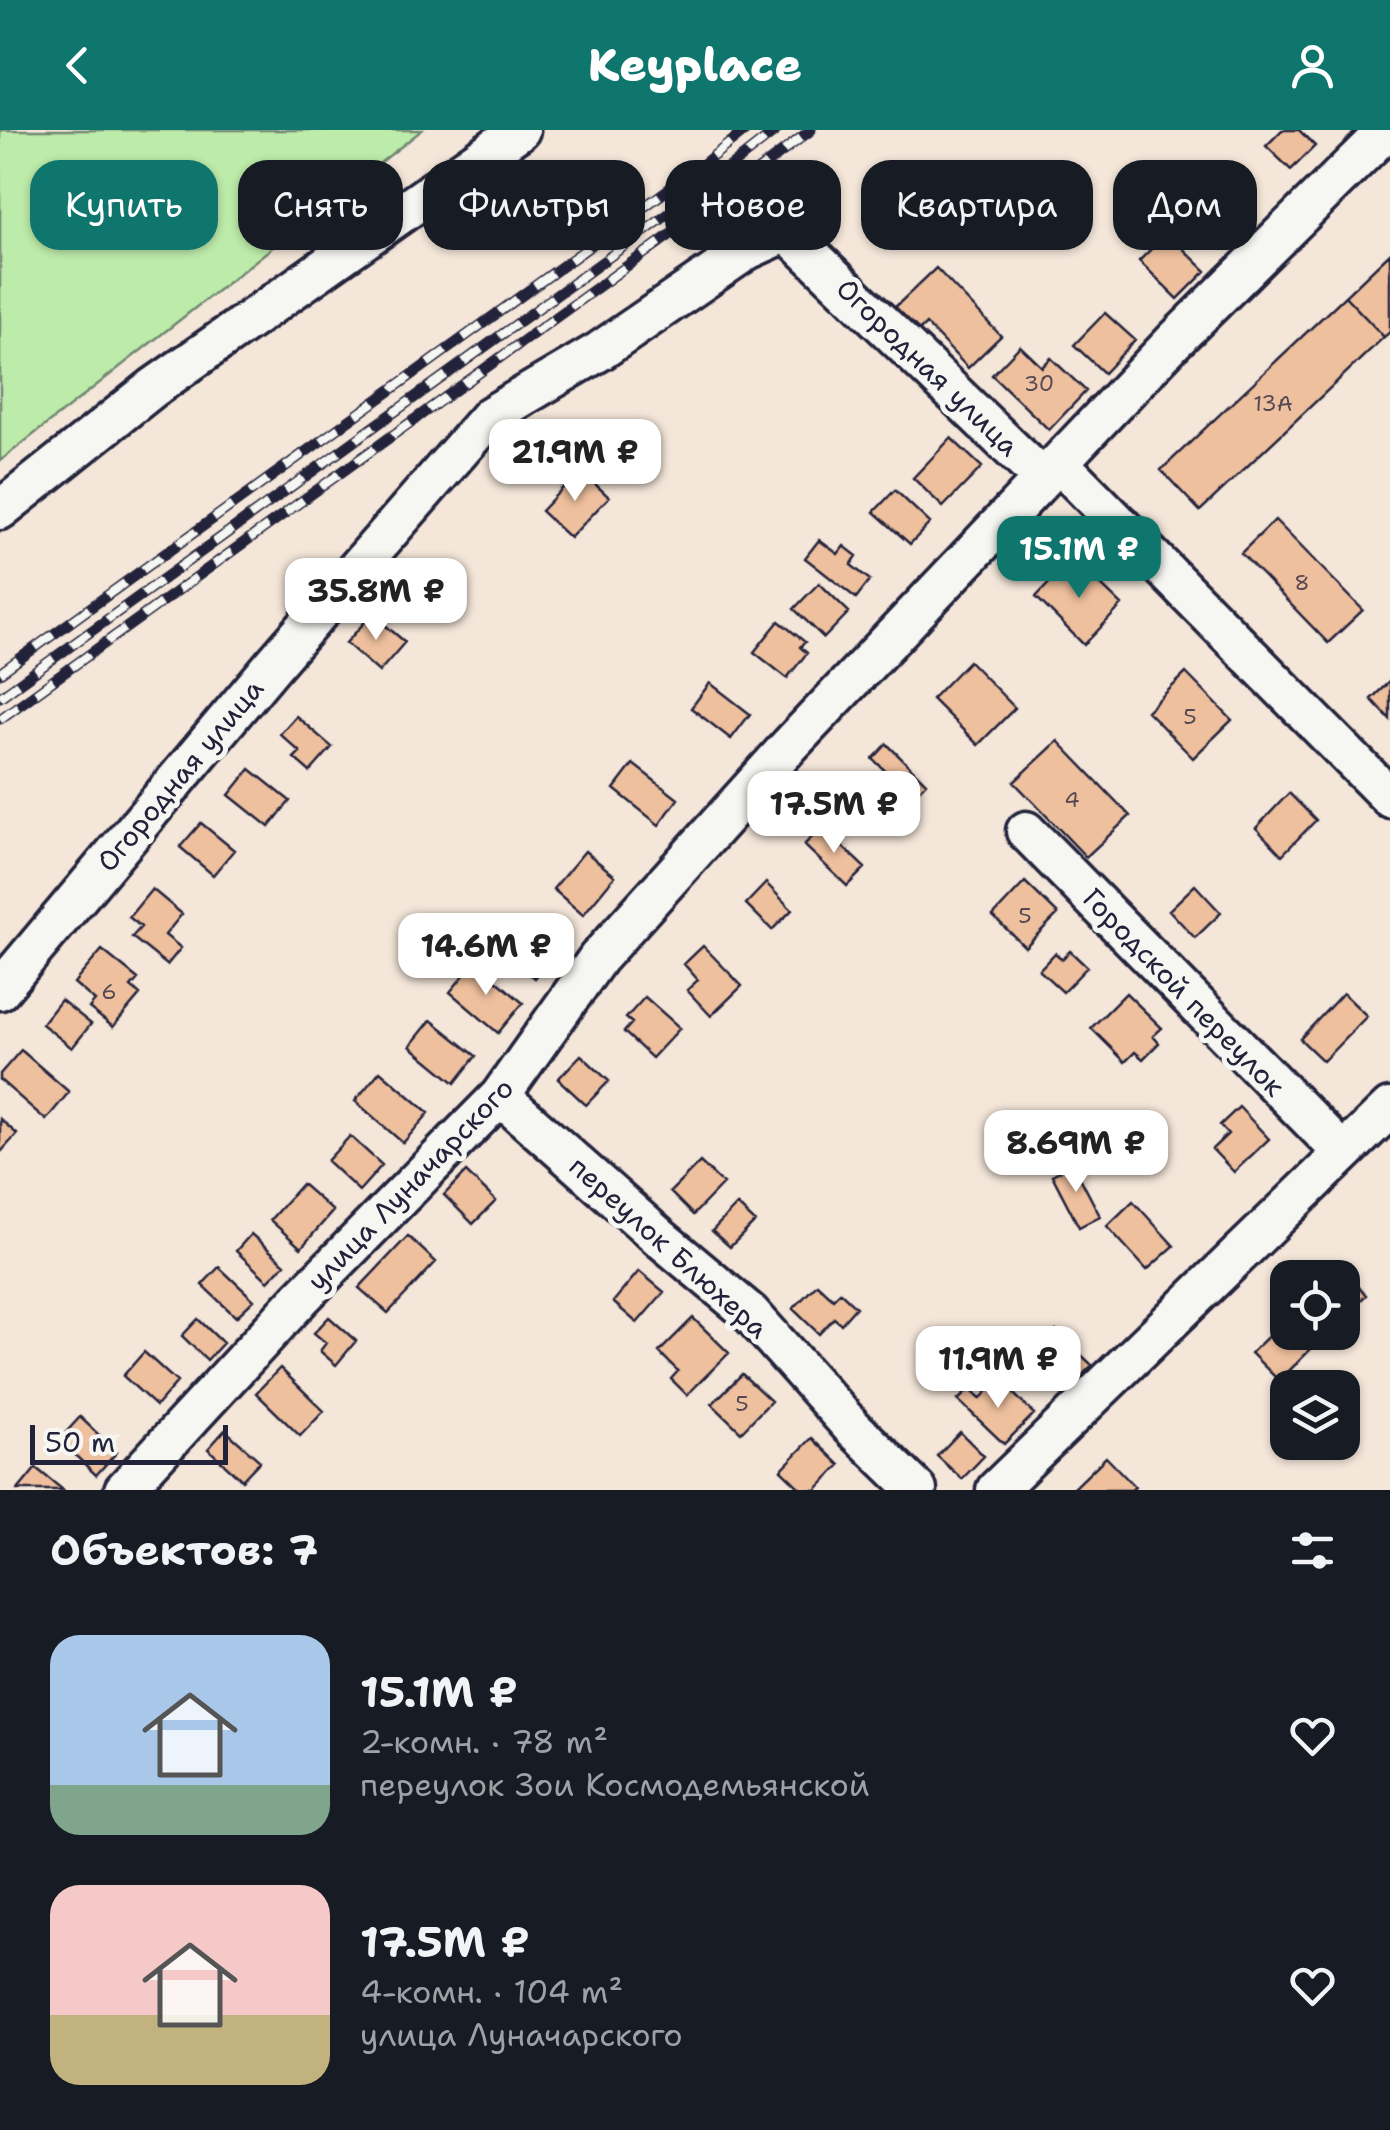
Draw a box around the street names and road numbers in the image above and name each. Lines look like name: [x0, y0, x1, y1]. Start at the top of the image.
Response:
street label: Огородная улица: [828, 270, 1028, 464]
street label: Огородная улица: [88, 671, 272, 879]
street label: Городской переулок: [1075, 880, 1294, 1104]
street label: улица Луначарского: [298, 1069, 522, 1299]
street label: переулок Блюхера: [561, 1147, 777, 1347]

